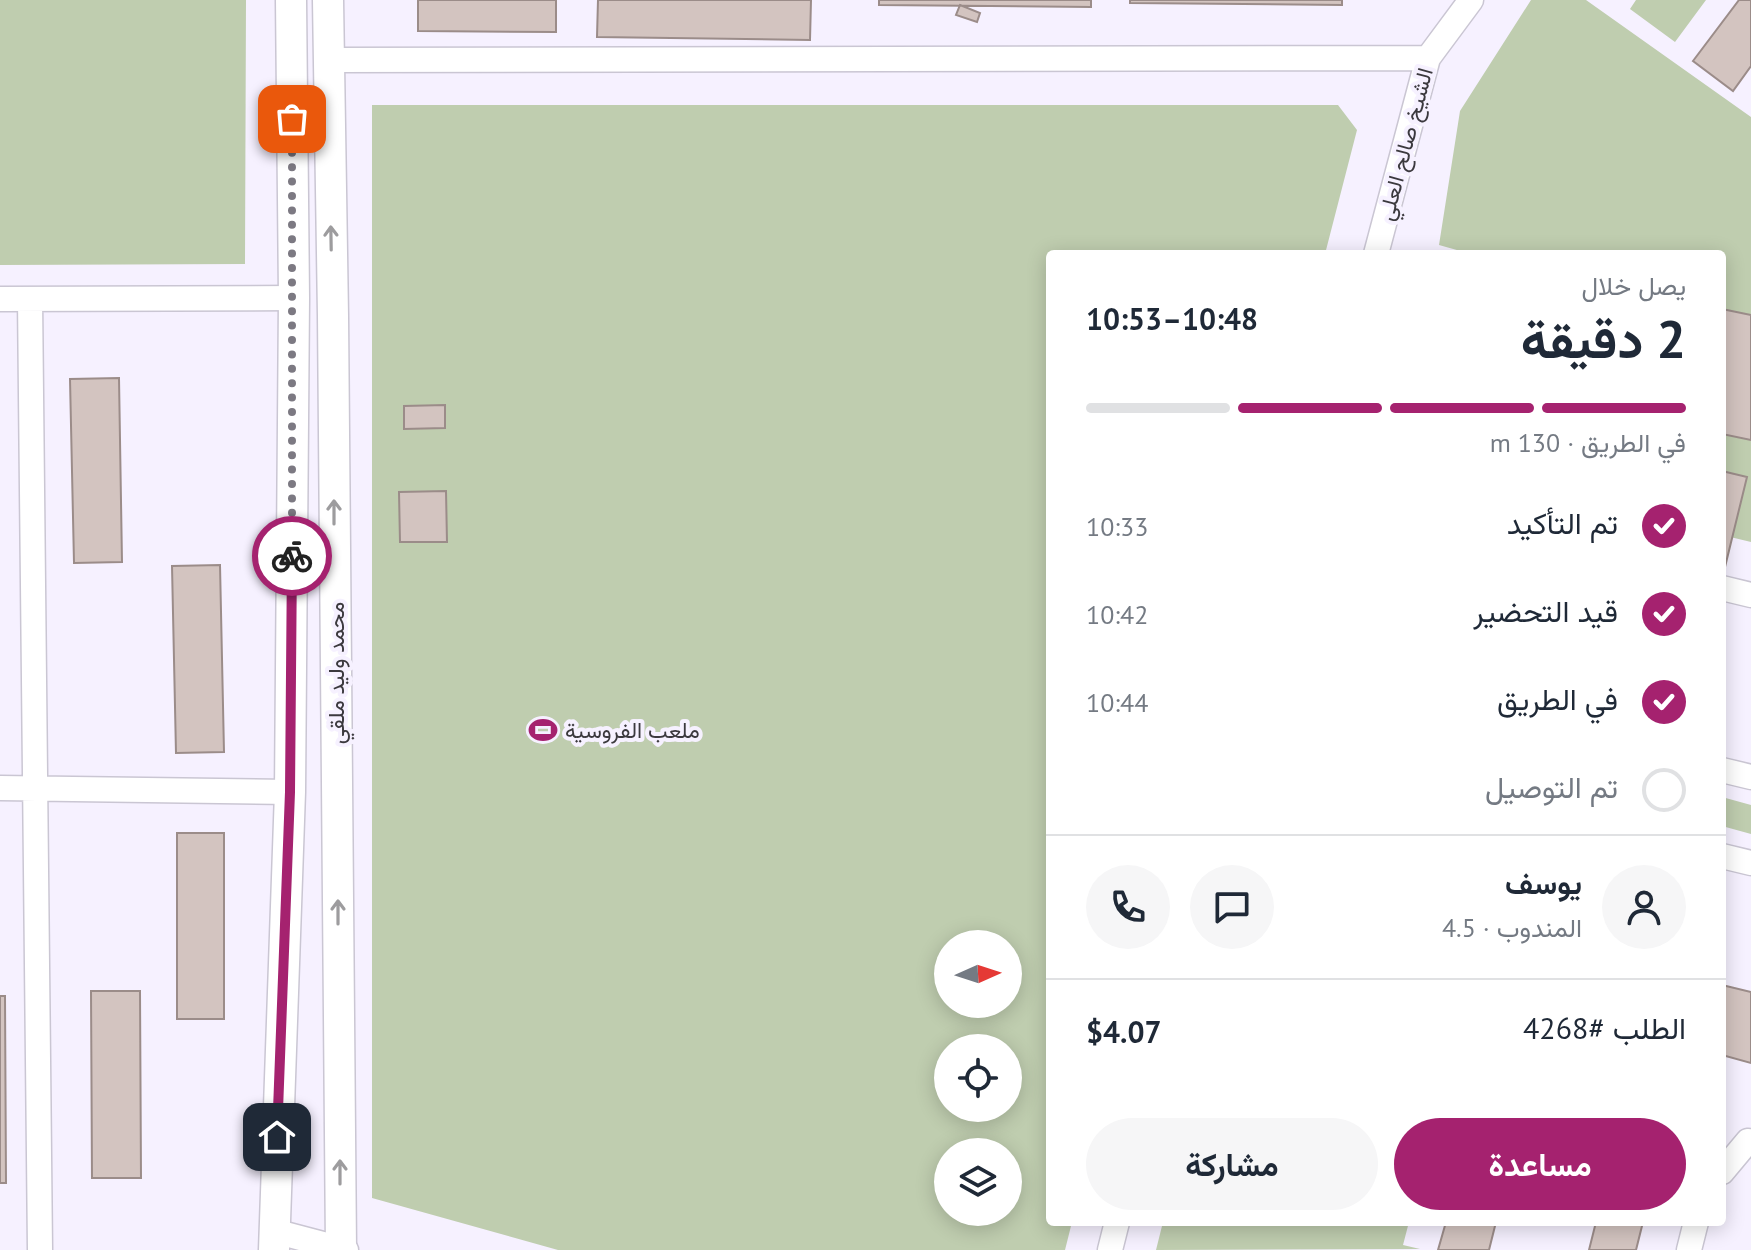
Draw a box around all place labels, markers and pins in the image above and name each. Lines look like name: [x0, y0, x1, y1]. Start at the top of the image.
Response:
pin: [258, 85, 326, 153]
sports icon: ملعب الفروسية: [528, 715, 558, 745]
place label: ملعب الفروسية: [565, 716, 700, 744]
pin: [243, 1103, 311, 1171]

